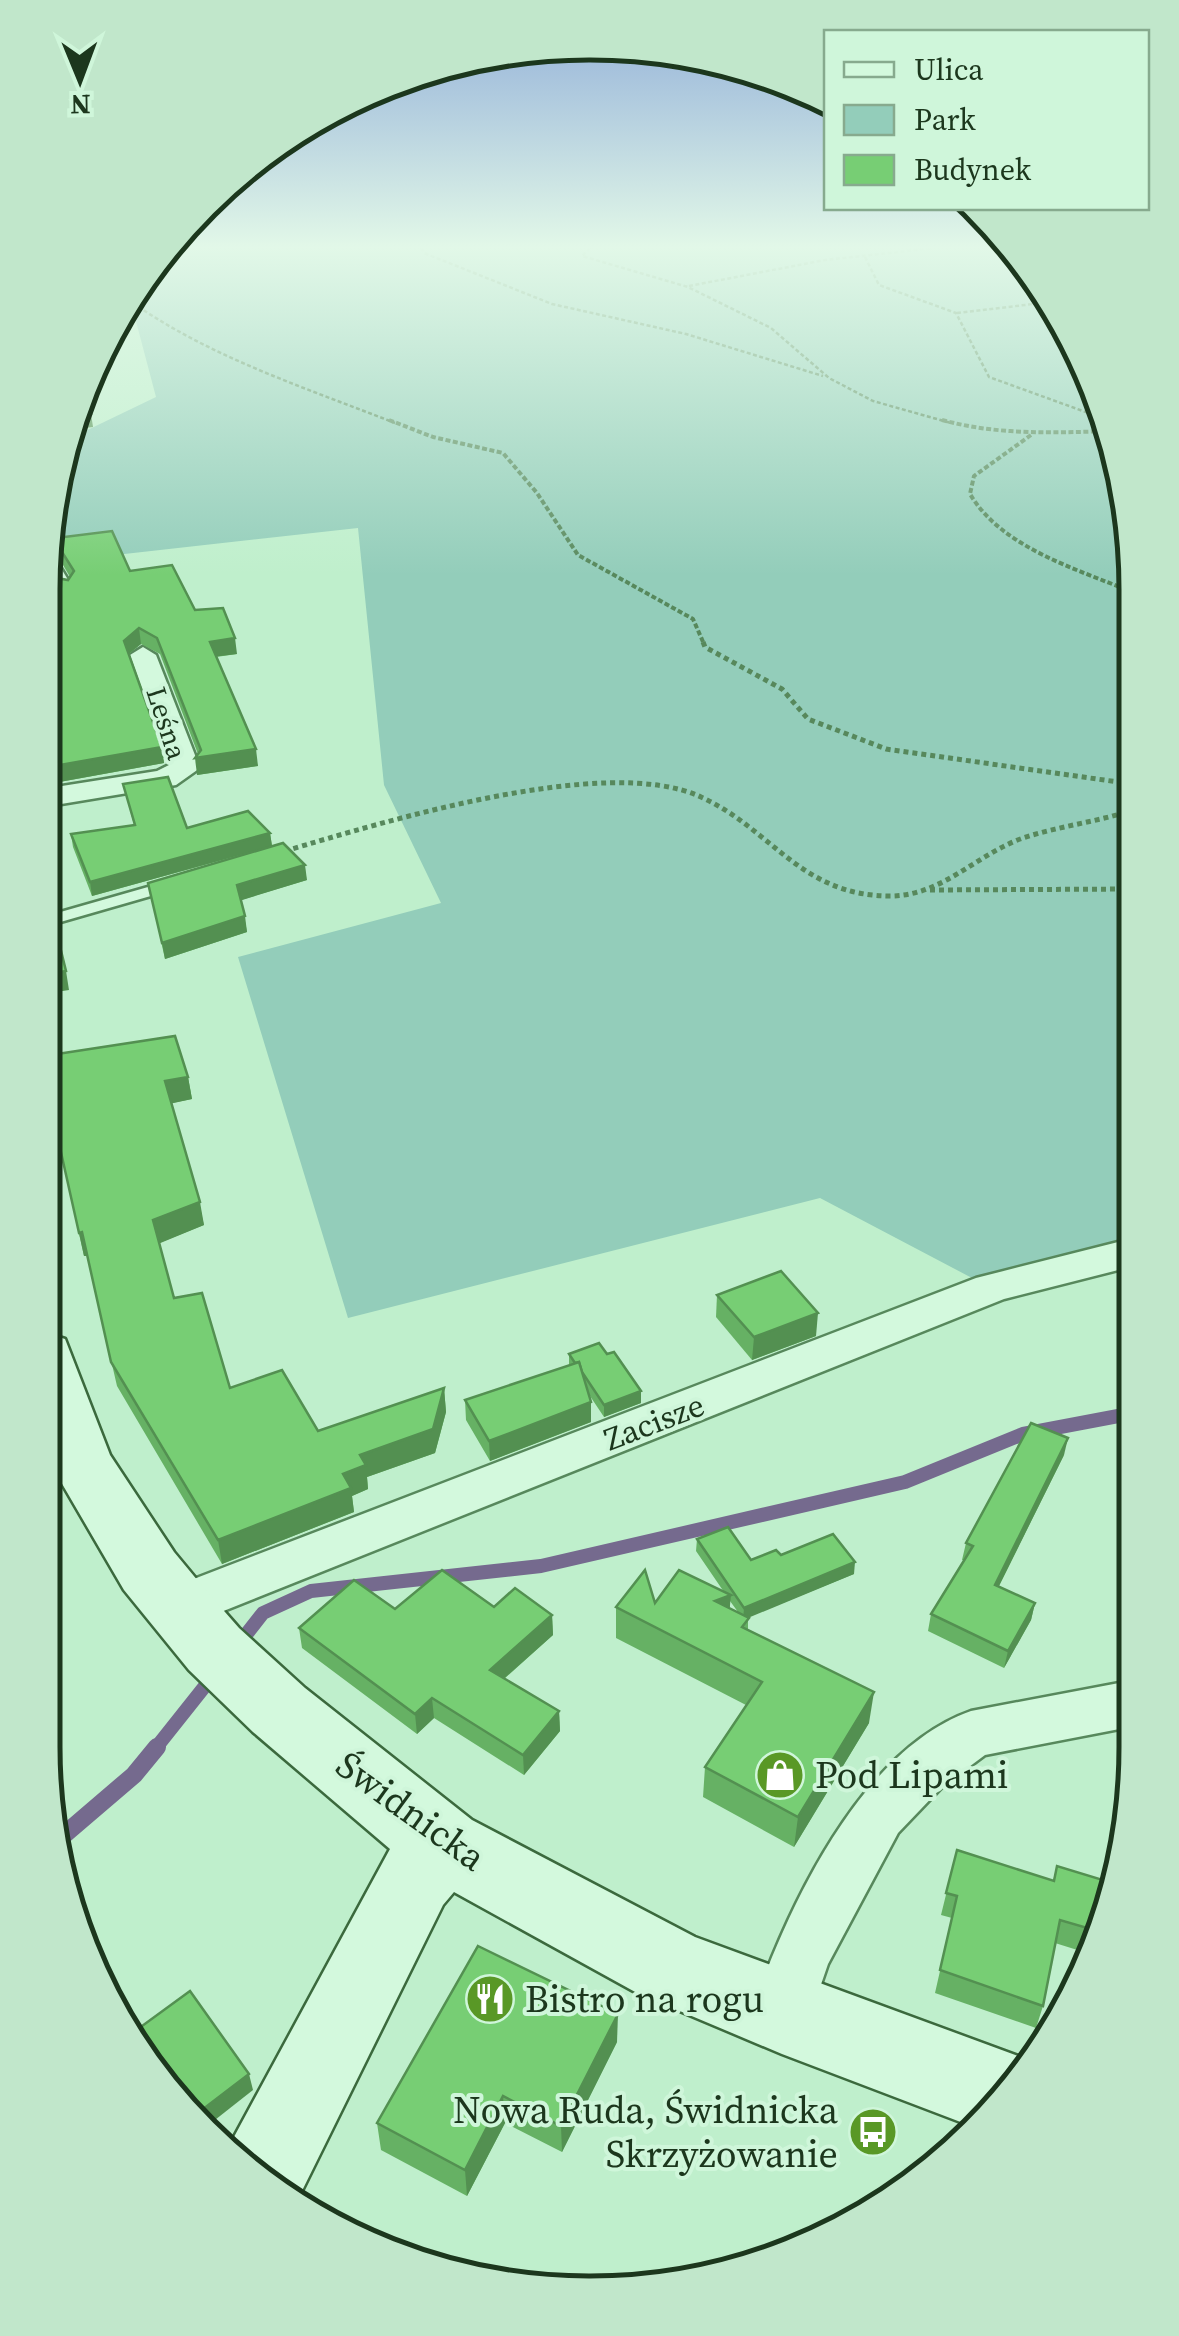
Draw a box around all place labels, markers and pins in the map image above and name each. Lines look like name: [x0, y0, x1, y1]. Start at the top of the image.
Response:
shop icon: Pod Lipami: [754, 1749, 806, 1801]
place label: Pod Lipami: [815, 1749, 1008, 1801]
restaurant icon: Bistro na rogu: [464, 1973, 516, 2025]
place label: Bistro na rogu: [525, 1973, 764, 2025]
place label: Nowa Ruda, Świdnicka Skrzyżowanie: [453, 2084, 839, 2180]
bus stop icon: Nowa Ruda, Świdnicka Skrzyżowanie: [847, 2106, 899, 2158]

